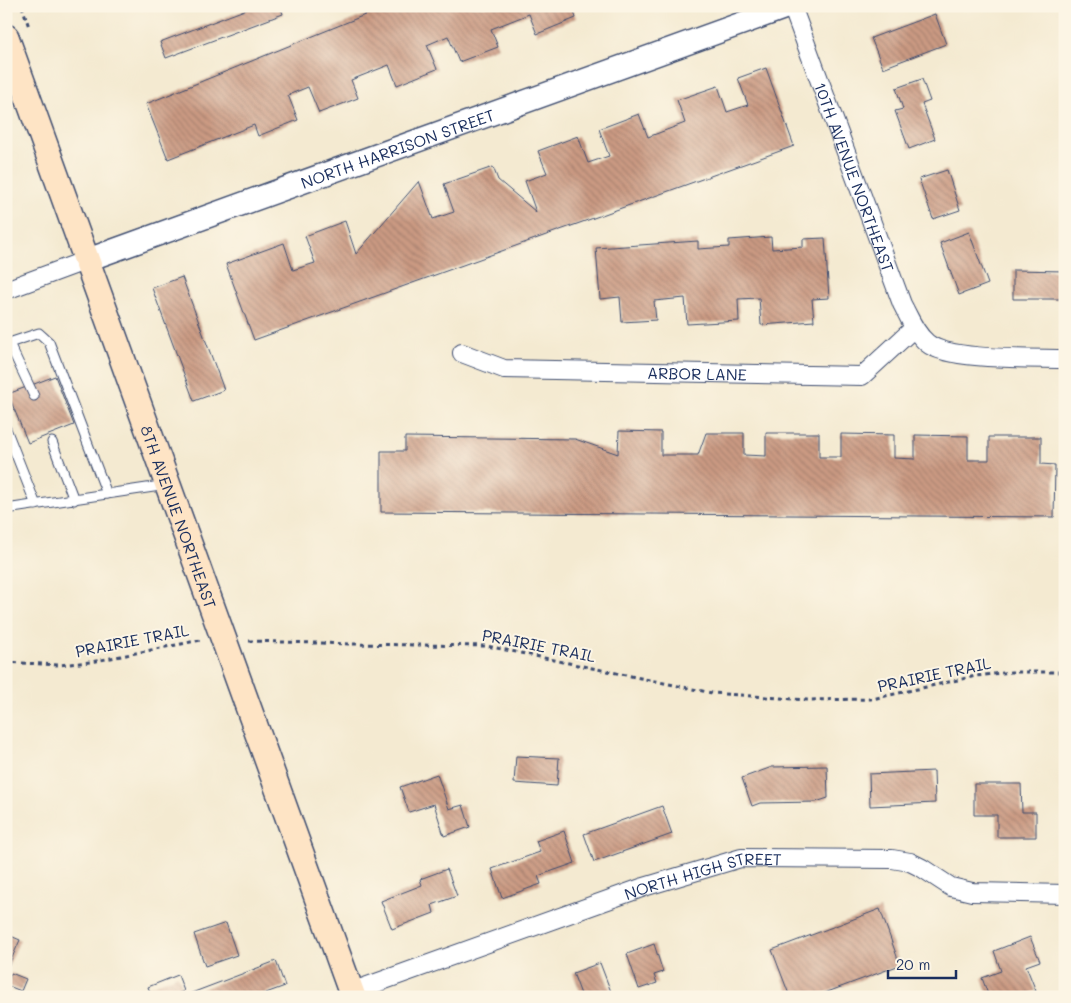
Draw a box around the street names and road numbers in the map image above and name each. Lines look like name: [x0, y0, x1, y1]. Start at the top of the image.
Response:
street label: 10TH AVENUE NORTHEAST: [810, 79, 900, 275]
street label: NORTH HARRISON STREET: [298, 103, 497, 192]
street label: ARBOR LANE: [647, 361, 747, 384]
street label: 8TH AVENUE NORTHEAST: [137, 422, 222, 611]
street label: PRAIRIE TRAIL: [73, 619, 191, 661]
street label: PRAIRIE TRAIL: [480, 624, 598, 666]
street label: PRAIRIE TRAIL: [875, 652, 993, 696]
street label: NORTH HIGH STREET: [621, 847, 782, 904]

